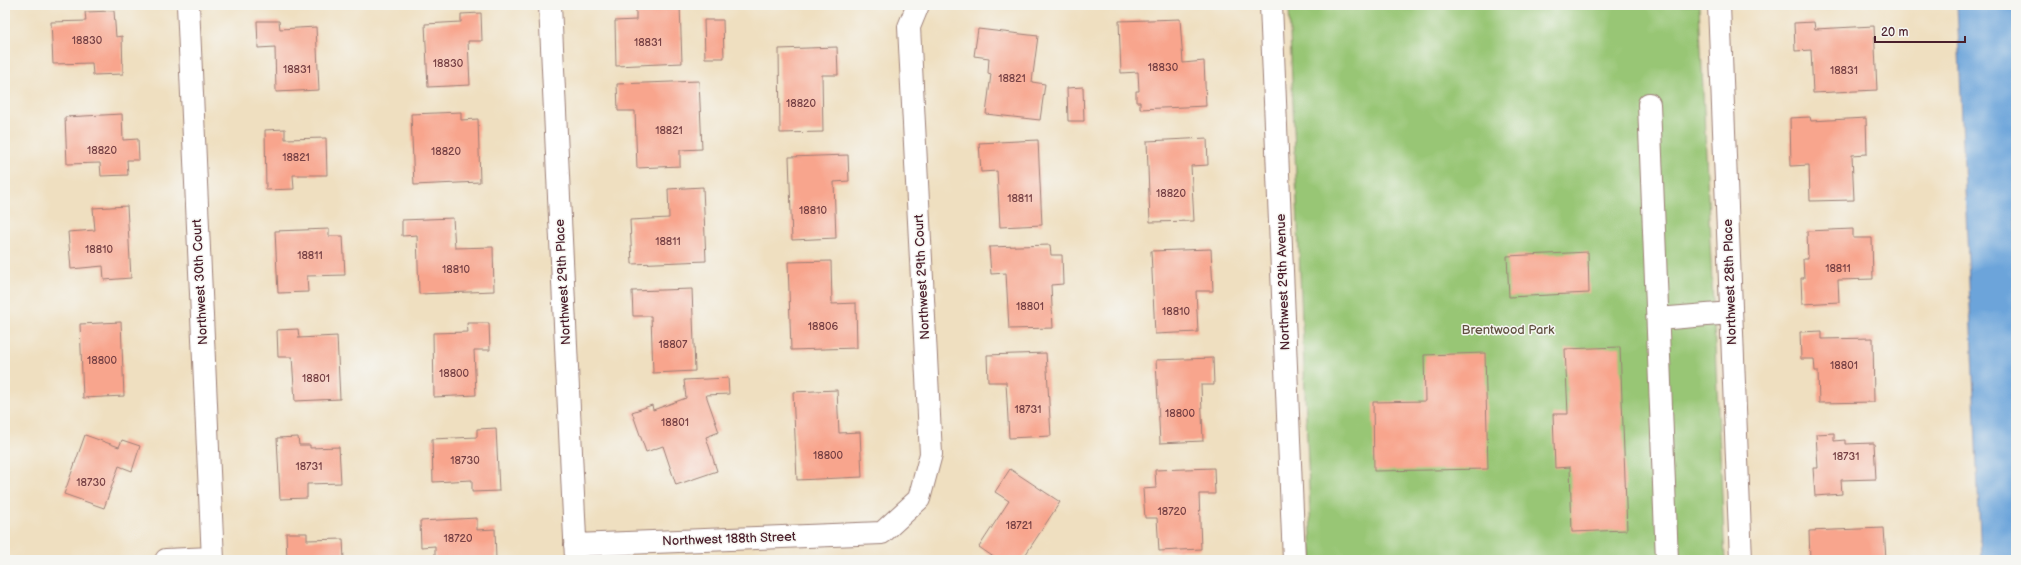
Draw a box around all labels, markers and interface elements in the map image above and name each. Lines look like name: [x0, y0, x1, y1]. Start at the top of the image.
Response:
scale bar: [1875, 18, 1965, 44]
text: 20 m: [1881, 25, 1908, 40]
house number: 18830: [72, 34, 103, 47]
house number: 18831: [634, 36, 662, 49]
house number: 18830: [433, 57, 464, 70]
house number: 18830: [1148, 61, 1179, 74]
house number: 18831: [283, 63, 311, 76]
house number: 18831: [1830, 64, 1858, 77]
house number: 18821: [998, 72, 1026, 85]
house number: 18820: [786, 97, 817, 110]
house number: 18821: [655, 124, 683, 137]
house number: 18820: [87, 144, 118, 157]
house number: 18820: [431, 145, 462, 158]
house number: 18821: [282, 151, 310, 164]
house number: 18820: [1156, 187, 1187, 200]
house number: 18811: [1007, 192, 1033, 205]
house number: 18810: [799, 204, 827, 217]
street label: Northwest 29th Avenue: [1273, 213, 1293, 351]
street label: Northwest 29th Court: [911, 214, 933, 340]
street label: Northwest 29th Place: [552, 218, 574, 345]
street label: Northwest 28th Place: [1720, 218, 1740, 345]
street label: Northwest 30th Court: [189, 219, 211, 345]
house number: 18811: [655, 235, 681, 248]
house number: 18810: [85, 243, 113, 256]
house number: 18811: [297, 249, 323, 262]
house number: 18811: [1825, 262, 1851, 275]
house number: 18810: [442, 263, 470, 276]
house number: 18801: [1016, 300, 1044, 313]
house number: 18810: [1162, 305, 1190, 318]
house number: 18806: [808, 320, 838, 333]
park label: Brentwood Park: [1462, 322, 1555, 338]
house number: 18807: [659, 338, 688, 351]
house number: 18800: [87, 354, 118, 367]
house number: 18801: [1830, 359, 1858, 372]
house number: 18800: [439, 367, 470, 380]
house number: 18801: [302, 372, 330, 385]
house number: 18731: [1014, 403, 1042, 416]
house number: 18800: [1165, 407, 1196, 420]
house number: 18801: [661, 416, 689, 429]
house number: 18800: [813, 449, 844, 462]
house number: 18731: [1832, 450, 1860, 463]
house number: 18730: [450, 454, 480, 467]
house number: 18731: [295, 460, 323, 473]
house number: 18730: [76, 476, 106, 489]
house number: 18720: [1157, 505, 1187, 518]
house number: 18721: [1006, 519, 1032, 532]
street label: Northwest 188th Street: [662, 529, 796, 549]
house number: 18720: [443, 532, 473, 545]

